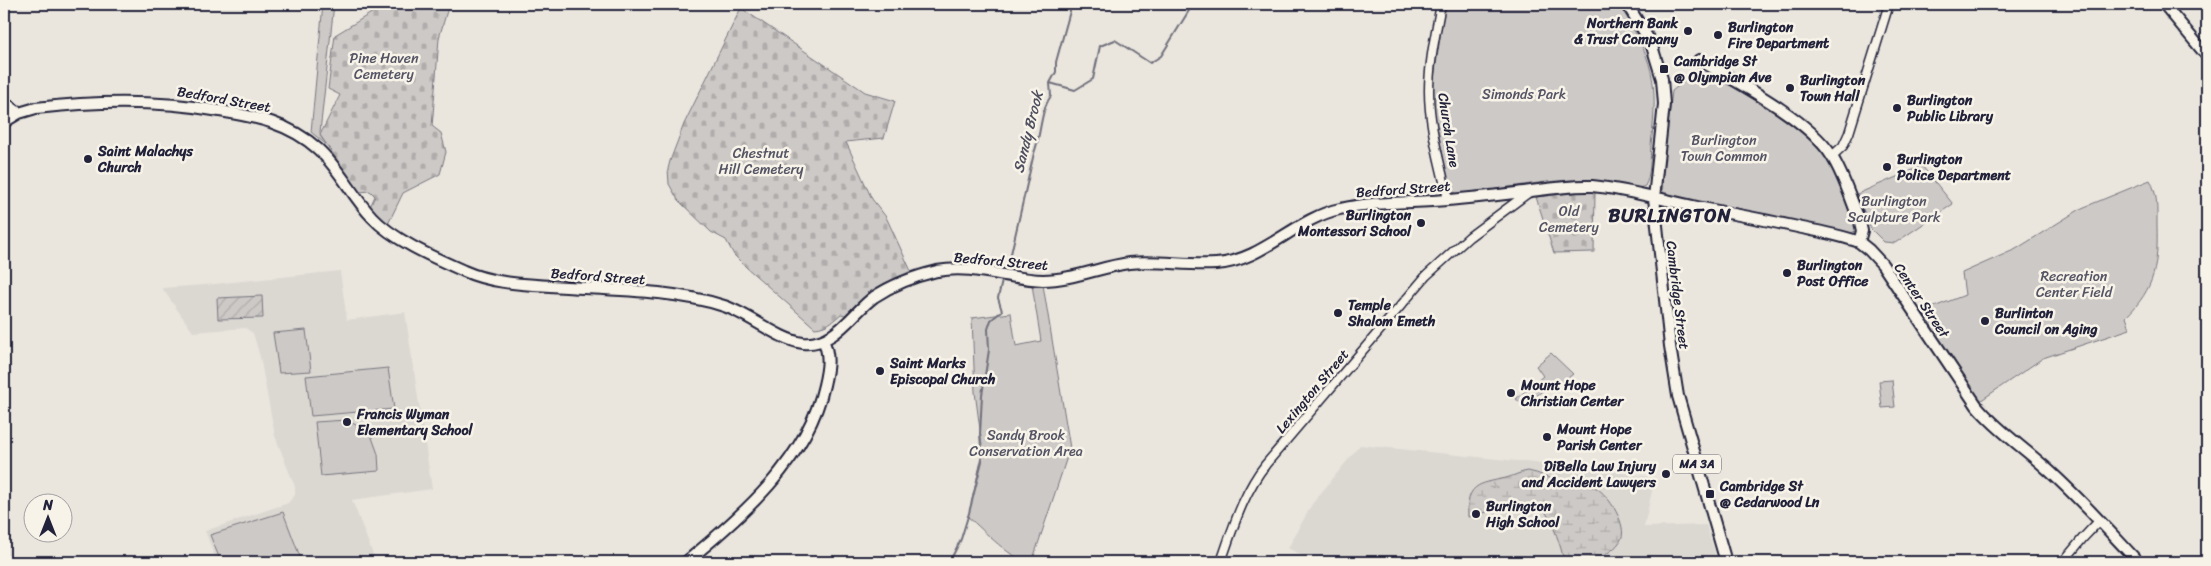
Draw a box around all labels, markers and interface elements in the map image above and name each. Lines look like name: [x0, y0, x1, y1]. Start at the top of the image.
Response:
place label: Northern Bank & Trust Company: [1574, 11, 1679, 52]
place label: Burlington Fire Department: [1727, 15, 1830, 56]
marker: Northern Bank & Trust Company: [1682, 25, 1694, 37]
marker: Burlington Fire Department: [1712, 29, 1724, 41]
park label: Pine Haven Cemetery: [350, 46, 419, 87]
place label: Cambridge St @ Olympian Ave: [1673, 49, 1772, 90]
marker: Cambridge St @ Olympian Ave: [1658, 63, 1670, 75]
place label: Burlington Town Hall: [1800, 68, 1866, 109]
street label: Bedford Street: [175, 79, 273, 120]
park label: Simonds Park: [1482, 82, 1566, 107]
marker: Burlington Town Hall: [1784, 82, 1796, 94]
water label: Sandy Brook: [1005, 86, 1051, 176]
place label: Burlington Public Library: [1907, 88, 1994, 129]
street label: Church Lane: [1430, 91, 1467, 169]
marker: Burlington Public Library: [1891, 102, 1903, 114]
park label: Burlington Town Common: [1681, 128, 1768, 169]
place label: Saint Malachys Church: [97, 139, 193, 180]
park label: Chestnut Hill Cemetery: [718, 141, 804, 182]
place label: Burlington Police Department: [1897, 147, 2012, 188]
marker: Saint Malachys Church: [82, 153, 94, 165]
marker: Burlington Police Department: [1881, 161, 1893, 173]
street label: Bedford Street: [1355, 174, 1451, 205]
park label: Burlington Sculpture Park: [1847, 189, 1941, 230]
park label: Old Cemetery: [1539, 199, 1600, 240]
district label: BURLINGTON: [1608, 199, 1732, 232]
place label: Burlington Montessori School: [1297, 203, 1412, 244]
marker: Burlington Montessori School: [1415, 217, 1427, 229]
street label: Cambridge Street: [1658, 239, 1697, 351]
street label: Bedford Street: [953, 245, 1049, 278]
place label: Burlington Post Office: [1797, 253, 1869, 294]
street label: Center Street: [1887, 257, 1957, 344]
street label: Bedford Street: [550, 261, 646, 292]
park label: Recreation Center Field: [2036, 264, 2114, 305]
marker: Burlington Post Office: [1781, 267, 1793, 279]
place label: Temple Shalom Emeth: [1347, 293, 1436, 334]
place label: Burlinton Council on Aging: [1994, 301, 2098, 342]
marker: Temple Shalom Emeth: [1332, 307, 1344, 319]
marker: Burlinton Council on Aging: [1979, 315, 1991, 327]
street label: Lexington Street: [1269, 343, 1355, 439]
place label: Saint Marks Episcopal Church: [889, 351, 996, 392]
marker: Saint Marks Episcopal Church: [874, 365, 886, 377]
place label: Mount Hope Christian Center: [1520, 373, 1624, 414]
marker: Mount Hope Christian Center: [1505, 387, 1517, 399]
place label: Francis Wyman Elementary School: [356, 402, 474, 443]
marker: Francis Wyman Elementary School: [341, 416, 353, 428]
place label: Mount Hope Parish Center: [1556, 417, 1643, 458]
park label: Sandy Brook Conservation Area: [969, 423, 1083, 464]
marker: Mount Hope Parish Center: [1541, 431, 1553, 443]
place label: DiBella Law Injury and Accident Lawyers: [1521, 454, 1657, 495]
road number: MA 3A: [1673, 454, 1721, 474]
marker: DiBella Law Injury and Accident Lawyers: [1660, 468, 1672, 480]
place label: Cambridge St @ Cedarwood Ln: [1719, 474, 1820, 515]
marker: Cambridge St @ Cedarwood Ln: [1704, 488, 1716, 500]
text: N: [42, 493, 53, 518]
north arrow: [22, 494, 72, 544]
place label: Burlington High School: [1485, 494, 1560, 535]
marker: Burlington High School: [1470, 508, 1482, 520]

